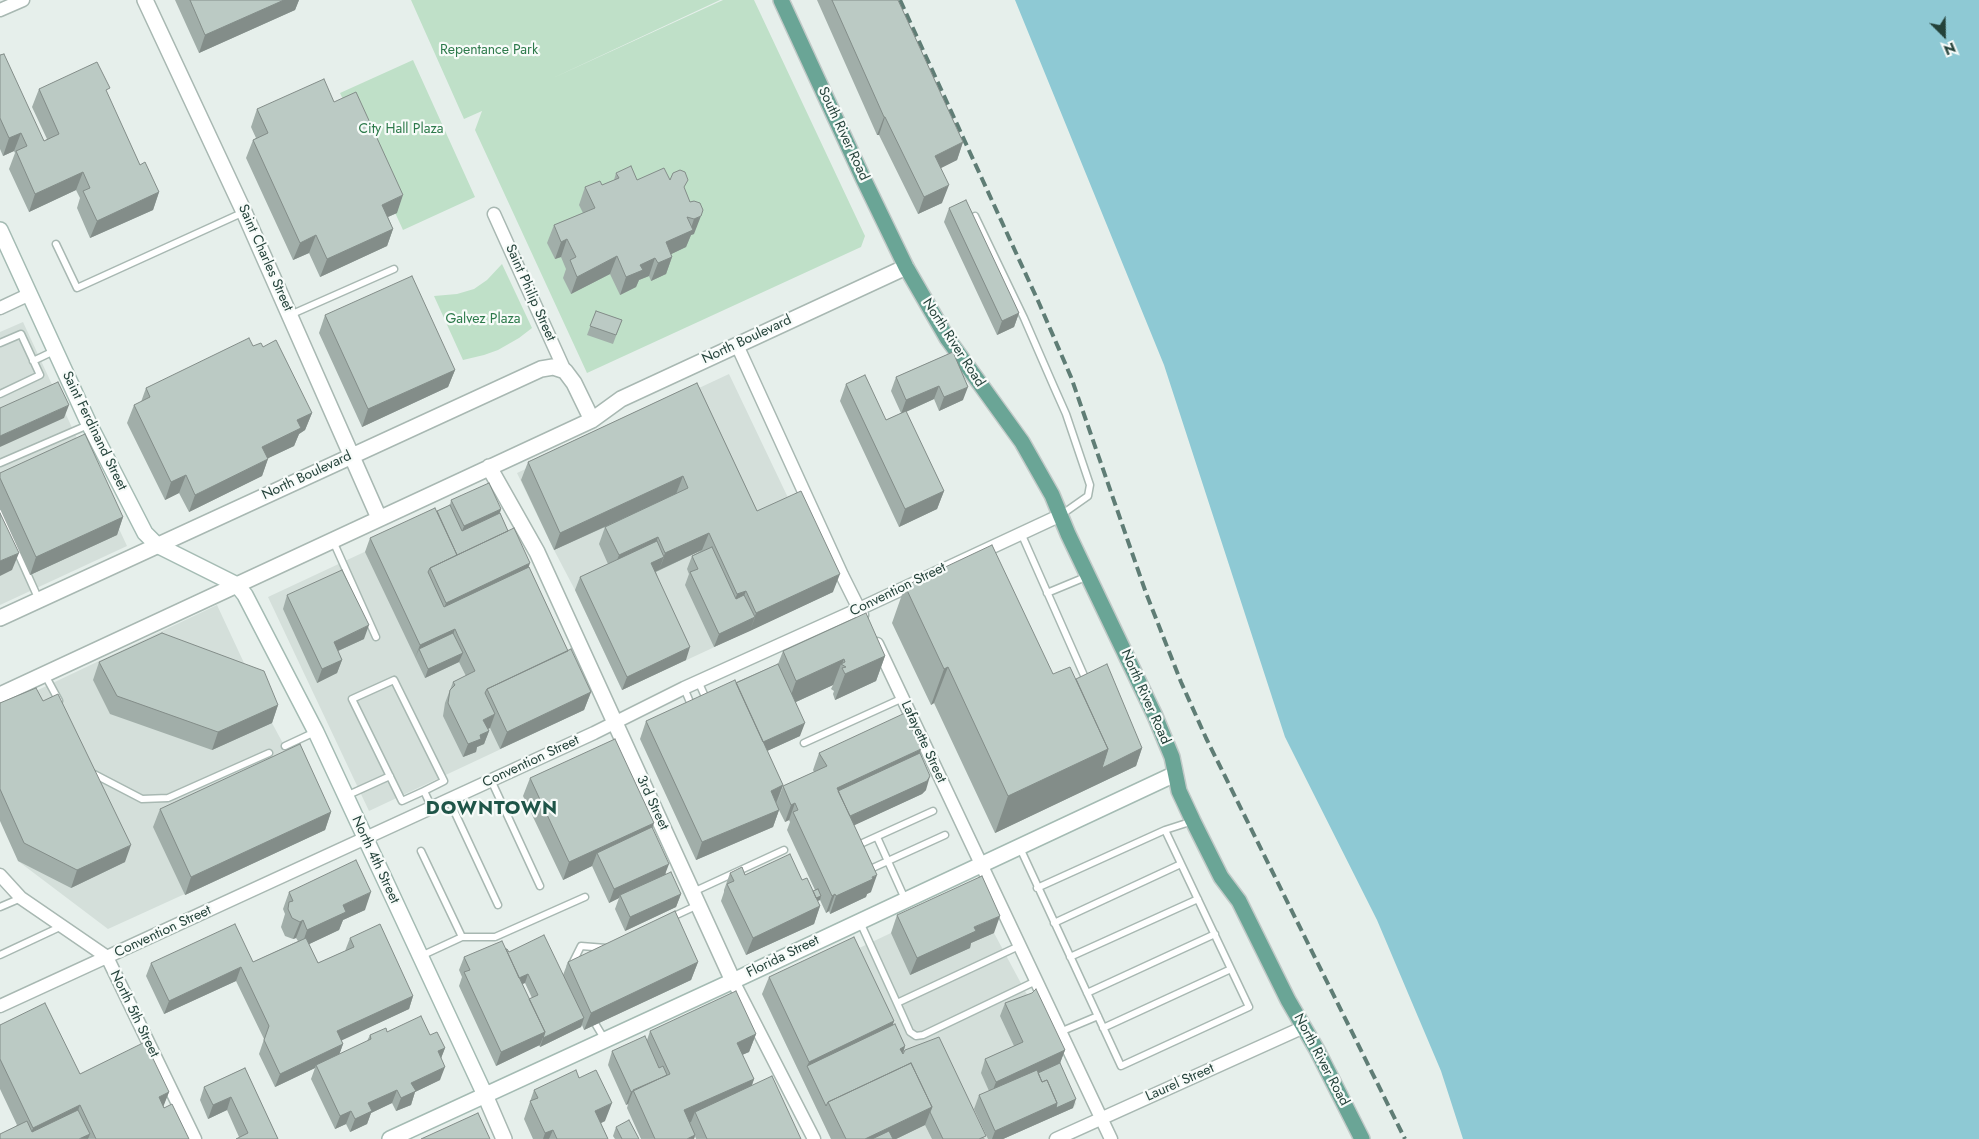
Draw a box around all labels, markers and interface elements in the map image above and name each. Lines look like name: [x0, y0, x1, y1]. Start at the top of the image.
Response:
north arrow: [1919, 10, 1969, 60]
text: N: [1941, 37, 1959, 60]
park label: Repentance Park: [440, 43, 538, 59]
street label: South River Road: [814, 84, 872, 184]
park label: City Hall Plaza: [358, 122, 444, 138]
street label: Saint Charles Street: [234, 202, 296, 314]
street label: Saint Philip Street: [501, 242, 559, 344]
street label: North River Road: [918, 296, 988, 390]
park label: Galvez Plaza: [445, 312, 521, 328]
street label: North Boulevard: [700, 312, 794, 368]
street label: Saint Ferdinand Street: [58, 369, 130, 493]
street label: North Boulevard: [260, 448, 354, 504]
street label: Convention Street: [847, 560, 949, 620]
street label: North River Road: [1117, 647, 1173, 747]
street label: Lafayette Street: [897, 698, 949, 786]
street label: Convention Street: [480, 732, 582, 792]
street label: 3rd Street: [632, 773, 672, 833]
district label: DOWNTOWN: [425, 798, 559, 820]
street label: North 4th Street: [347, 814, 403, 906]
street label: Convention Street: [112, 902, 214, 962]
street label: Florida Street: [744, 932, 822, 982]
street label: North 5th Street: [106, 968, 162, 1060]
street label: North River Road: [1290, 1011, 1352, 1109]
street label: Laurel Street: [1143, 1060, 1217, 1106]

